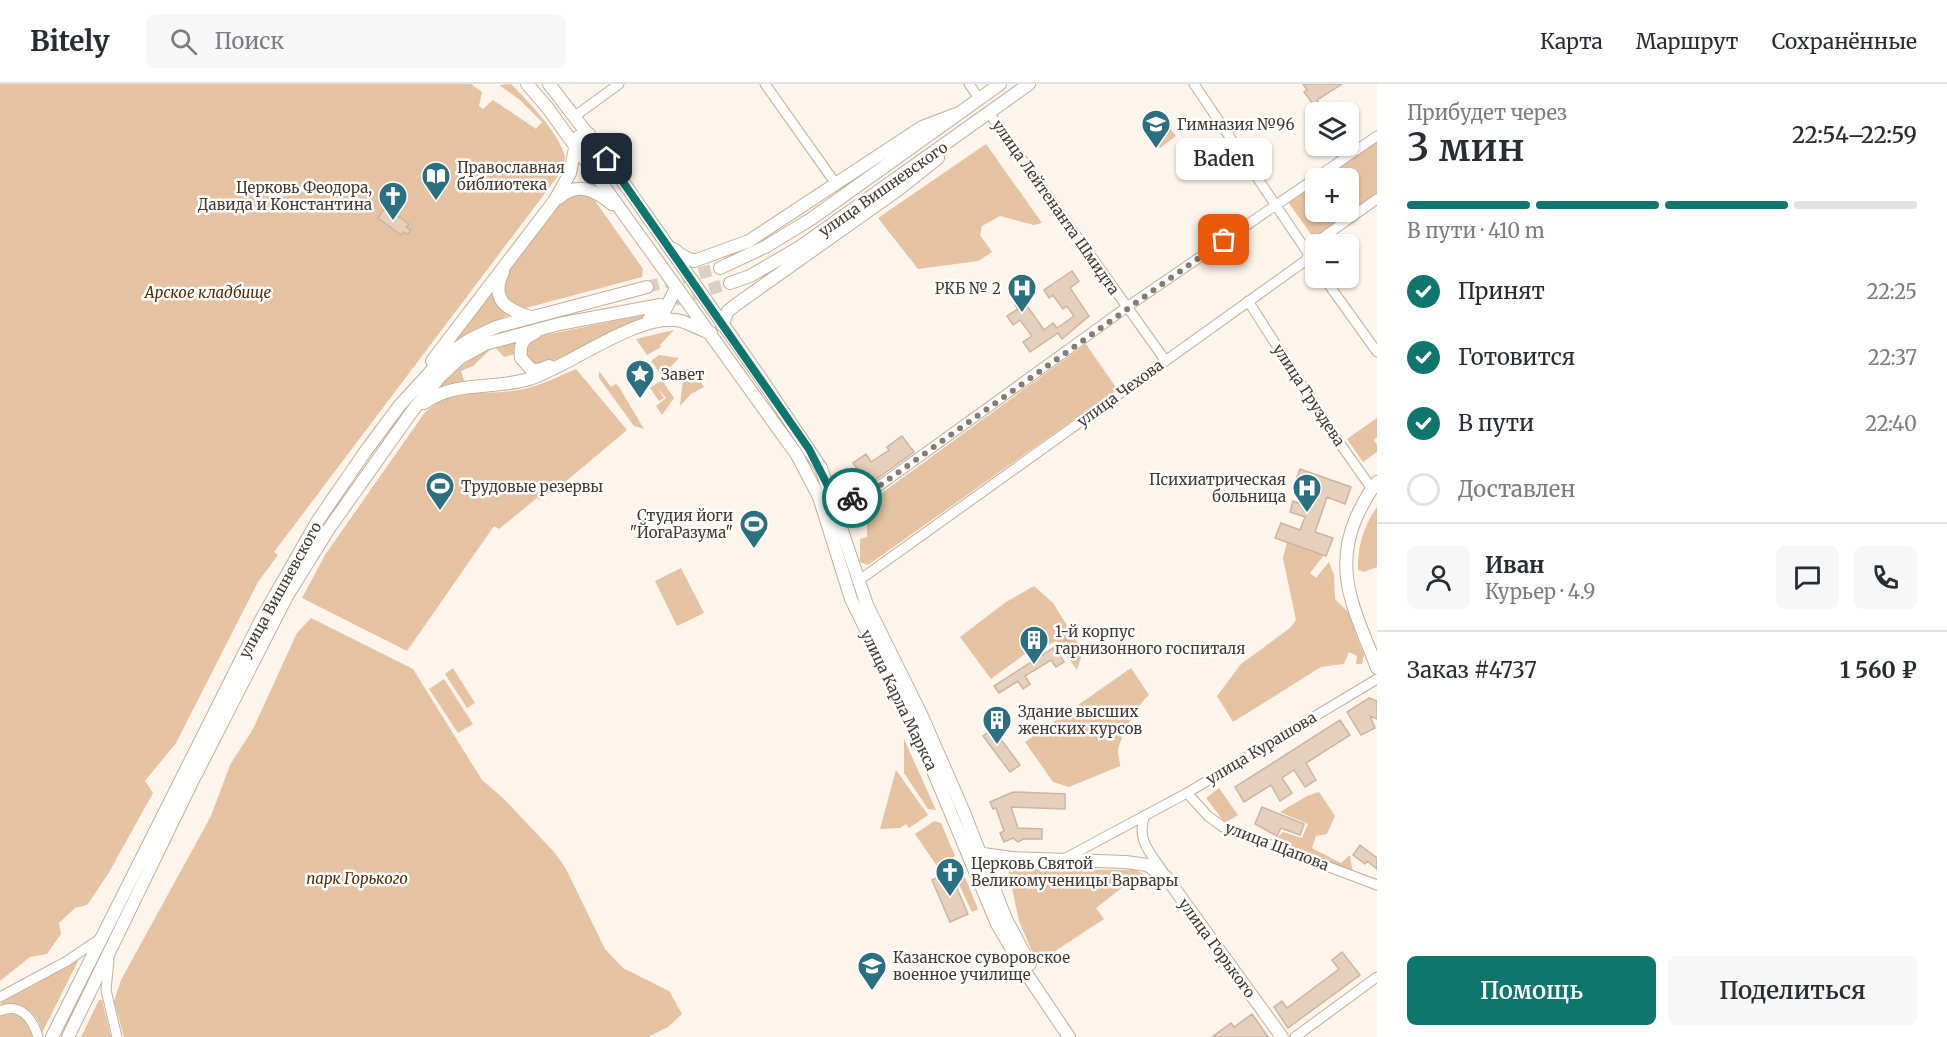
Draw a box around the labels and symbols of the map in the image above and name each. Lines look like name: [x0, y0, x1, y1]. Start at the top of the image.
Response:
school or university icon: Гимназия №96: [1140, 108, 1172, 150]
place label: Гимназия №96: [1177, 115, 1294, 134]
street label: улица Лейтенанта Шмидта: [988, 116, 1124, 298]
pin: [581, 133, 632, 184]
street label: улица Вишневского: [815, 137, 951, 241]
callout: Baden: [1176, 138, 1272, 180]
place label: Православная библиотека: [457, 158, 565, 194]
library icon: Православная библиотека: [420, 160, 452, 202]
place label: Церковь Феодора, Давида и Константина: [198, 178, 372, 214]
church icon: Церковь Феодора, Давида и Константина: [377, 180, 409, 222]
pin: [1198, 214, 1249, 265]
hospital icon: РКБ № 2: [1006, 272, 1038, 314]
place label: РКБ № 2: [935, 279, 1001, 298]
park label: Арское кладбище: [144, 283, 272, 302]
street label: улица Груздева: [1269, 340, 1349, 450]
street label: улица Чехова: [1073, 355, 1167, 431]
place icon: Завет: [624, 358, 656, 400]
place label: Завет: [661, 365, 704, 384]
courier: [822, 468, 882, 528]
sports icon: Трудовые резервы: [424, 470, 456, 512]
place label: Психиатрическая больница: [1149, 470, 1286, 506]
hospital icon: Психиатрическая больница: [1291, 472, 1323, 514]
place label: Трудовые резервы: [461, 477, 603, 496]
place label: Студия йоги "ЙогаРазума": [630, 506, 733, 542]
sports icon: Студия йоги "ЙогаРазума": [738, 508, 770, 550]
street label: улица Вишневского: [235, 518, 326, 662]
place label: 1-й корпус гарнизонного госпиталя: [1055, 622, 1245, 658]
building icon: 1-й корпус гарнизонного госпиталя: [1018, 624, 1050, 666]
street label: улица Карла Маркса: [857, 627, 941, 773]
place label: Здание высших женских курсов: [1018, 702, 1142, 738]
building icon: Здание высших женских курсов: [981, 704, 1013, 746]
street label: улица Курашова: [1202, 708, 1320, 788]
street label: улица Щапова: [1222, 817, 1332, 875]
place label: Церковь Святой Великомученицы Варвары: [971, 854, 1178, 890]
church icon: Церковь Святой Великомученицы Варвары: [934, 856, 966, 898]
park label: парк Горького: [306, 869, 408, 888]
street label: улица Горького: [1175, 895, 1260, 1002]
place label: Казанское суворовское военное училище: [893, 948, 1070, 984]
school or university icon: Казанское суворовское военное училище: [856, 950, 888, 992]

